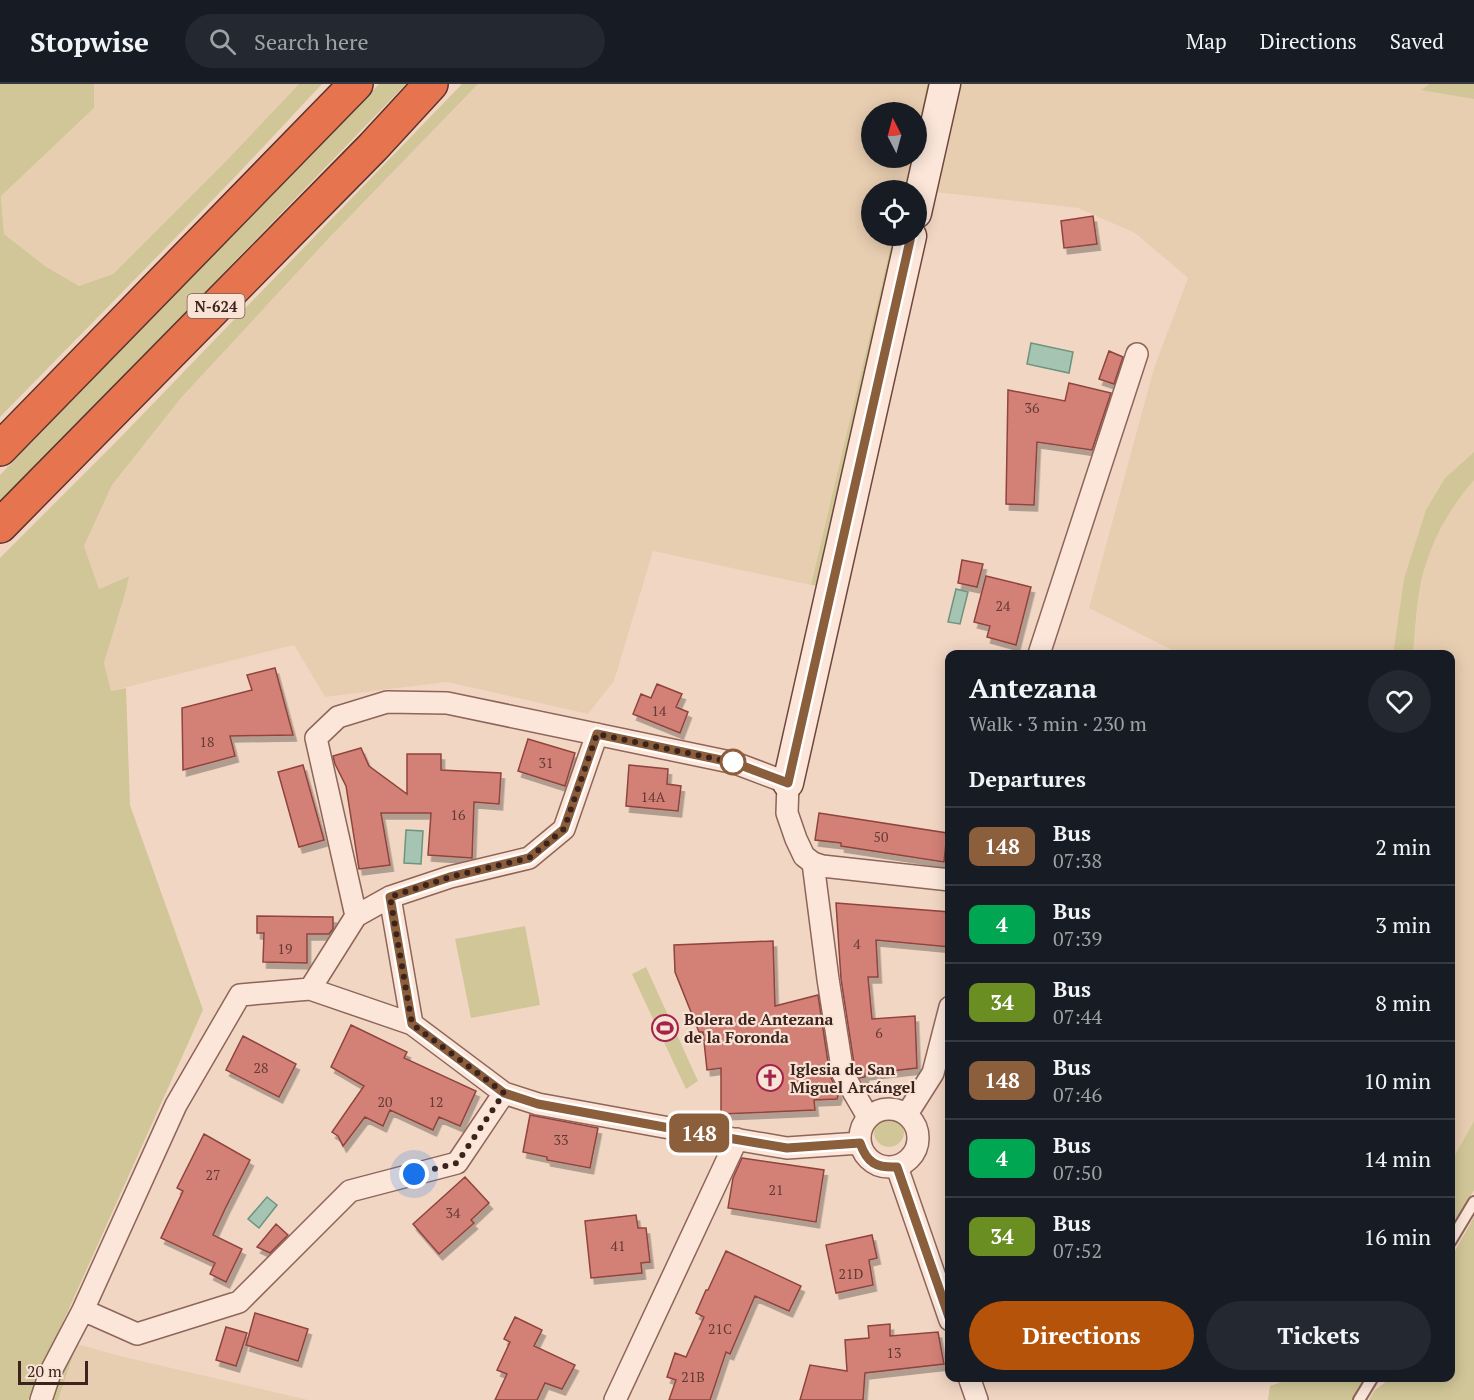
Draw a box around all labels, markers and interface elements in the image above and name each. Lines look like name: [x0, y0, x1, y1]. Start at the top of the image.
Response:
search box: [185, 14, 605, 68]
text: Stopwise: [30, 23, 149, 60]
icon: search: [206, 25, 239, 58]
text: Search here: [254, 27, 369, 56]
text: Map: [1186, 27, 1227, 55]
text: Directions: [1260, 27, 1357, 55]
text: Saved: [1390, 27, 1444, 55]
north arrow: [861, 102, 927, 168]
map controls: [861, 102, 927, 246]
button: locate: [861, 180, 927, 246]
road number: N-624: [188, 294, 244, 318]
house number: 36: [1025, 398, 1040, 417]
house number: 24: [996, 596, 1011, 615]
text: Antezana: [969, 669, 1097, 706]
button: heart: [1368, 670, 1431, 733]
house number: 14: [652, 701, 667, 720]
text: Walk · 3 min · 230 m: [969, 710, 1147, 737]
house number: 18: [200, 732, 214, 751]
unlabelled marker: [720, 749, 746, 775]
house number: 31: [539, 753, 553, 772]
text: Departures: [969, 764, 1086, 793]
house number: 14A: [641, 787, 666, 806]
house number: 16: [451, 805, 466, 824]
text: Bus: [1053, 818, 1091, 847]
house number: 50: [874, 827, 888, 846]
text: 148: [984, 832, 1020, 860]
text: 2 min: [1375, 832, 1431, 861]
text: 07:38: [1053, 847, 1102, 874]
text: Bus: [1053, 896, 1091, 925]
text: 4: [996, 910, 1008, 938]
text: 3 min: [1375, 910, 1431, 939]
text: 07:39: [1053, 925, 1102, 952]
house number: 4: [853, 934, 861, 953]
house number: 19: [278, 939, 292, 958]
text: Bus: [1053, 974, 1091, 1003]
text: 34: [990, 988, 1014, 1016]
text: 8 min: [1375, 988, 1431, 1017]
text: 07:44: [1053, 1003, 1102, 1030]
place label: Bolera de Antezana de la Foronda: [684, 1008, 834, 1048]
sports icon: Bolera de Antezana de la Foronda: [650, 1013, 680, 1043]
house number: 6: [875, 1023, 883, 1042]
text: Bus: [1053, 1052, 1091, 1081]
house number: 28: [254, 1058, 268, 1077]
place label: Iglesia de San Miguel Arcángel: [790, 1058, 916, 1098]
church icon: Iglesia de San Miguel Arcángel: [755, 1063, 785, 1093]
text: 148: [984, 1066, 1020, 1094]
text: 10 min: [1364, 1066, 1431, 1095]
text: 07:46: [1053, 1081, 1102, 1108]
house number: 20: [378, 1092, 392, 1111]
house number: 12: [429, 1092, 443, 1111]
line badge: 148: [664, 1114, 734, 1152]
text: 148: [681, 1119, 717, 1147]
house number: 33: [554, 1130, 568, 1149]
text: Bus: [1053, 1130, 1091, 1159]
text: 4: [996, 1144, 1008, 1172]
text: 14 min: [1364, 1144, 1431, 1173]
your location: [399, 1159, 429, 1189]
text: 07:50: [1053, 1159, 1102, 1186]
house number: 27: [206, 1165, 220, 1184]
house number: 21: [769, 1180, 783, 1199]
house number: 34: [446, 1203, 461, 1222]
text: Bus: [1053, 1208, 1091, 1237]
text: 34: [990, 1222, 1014, 1250]
text: 16 min: [1364, 1222, 1431, 1251]
house number: 41: [611, 1236, 625, 1255]
text: 07:52: [1053, 1237, 1102, 1264]
house number: 21D: [839, 1264, 864, 1283]
button: Directions: [969, 1301, 1194, 1370]
button: Tickets: [1206, 1301, 1431, 1370]
house number: 21C: [708, 1319, 732, 1338]
house number: 13: [887, 1343, 901, 1362]
scale bar: [18, 1358, 88, 1386]
text: 20 m: [27, 1360, 62, 1382]
house number: 21B: [681, 1367, 705, 1386]

